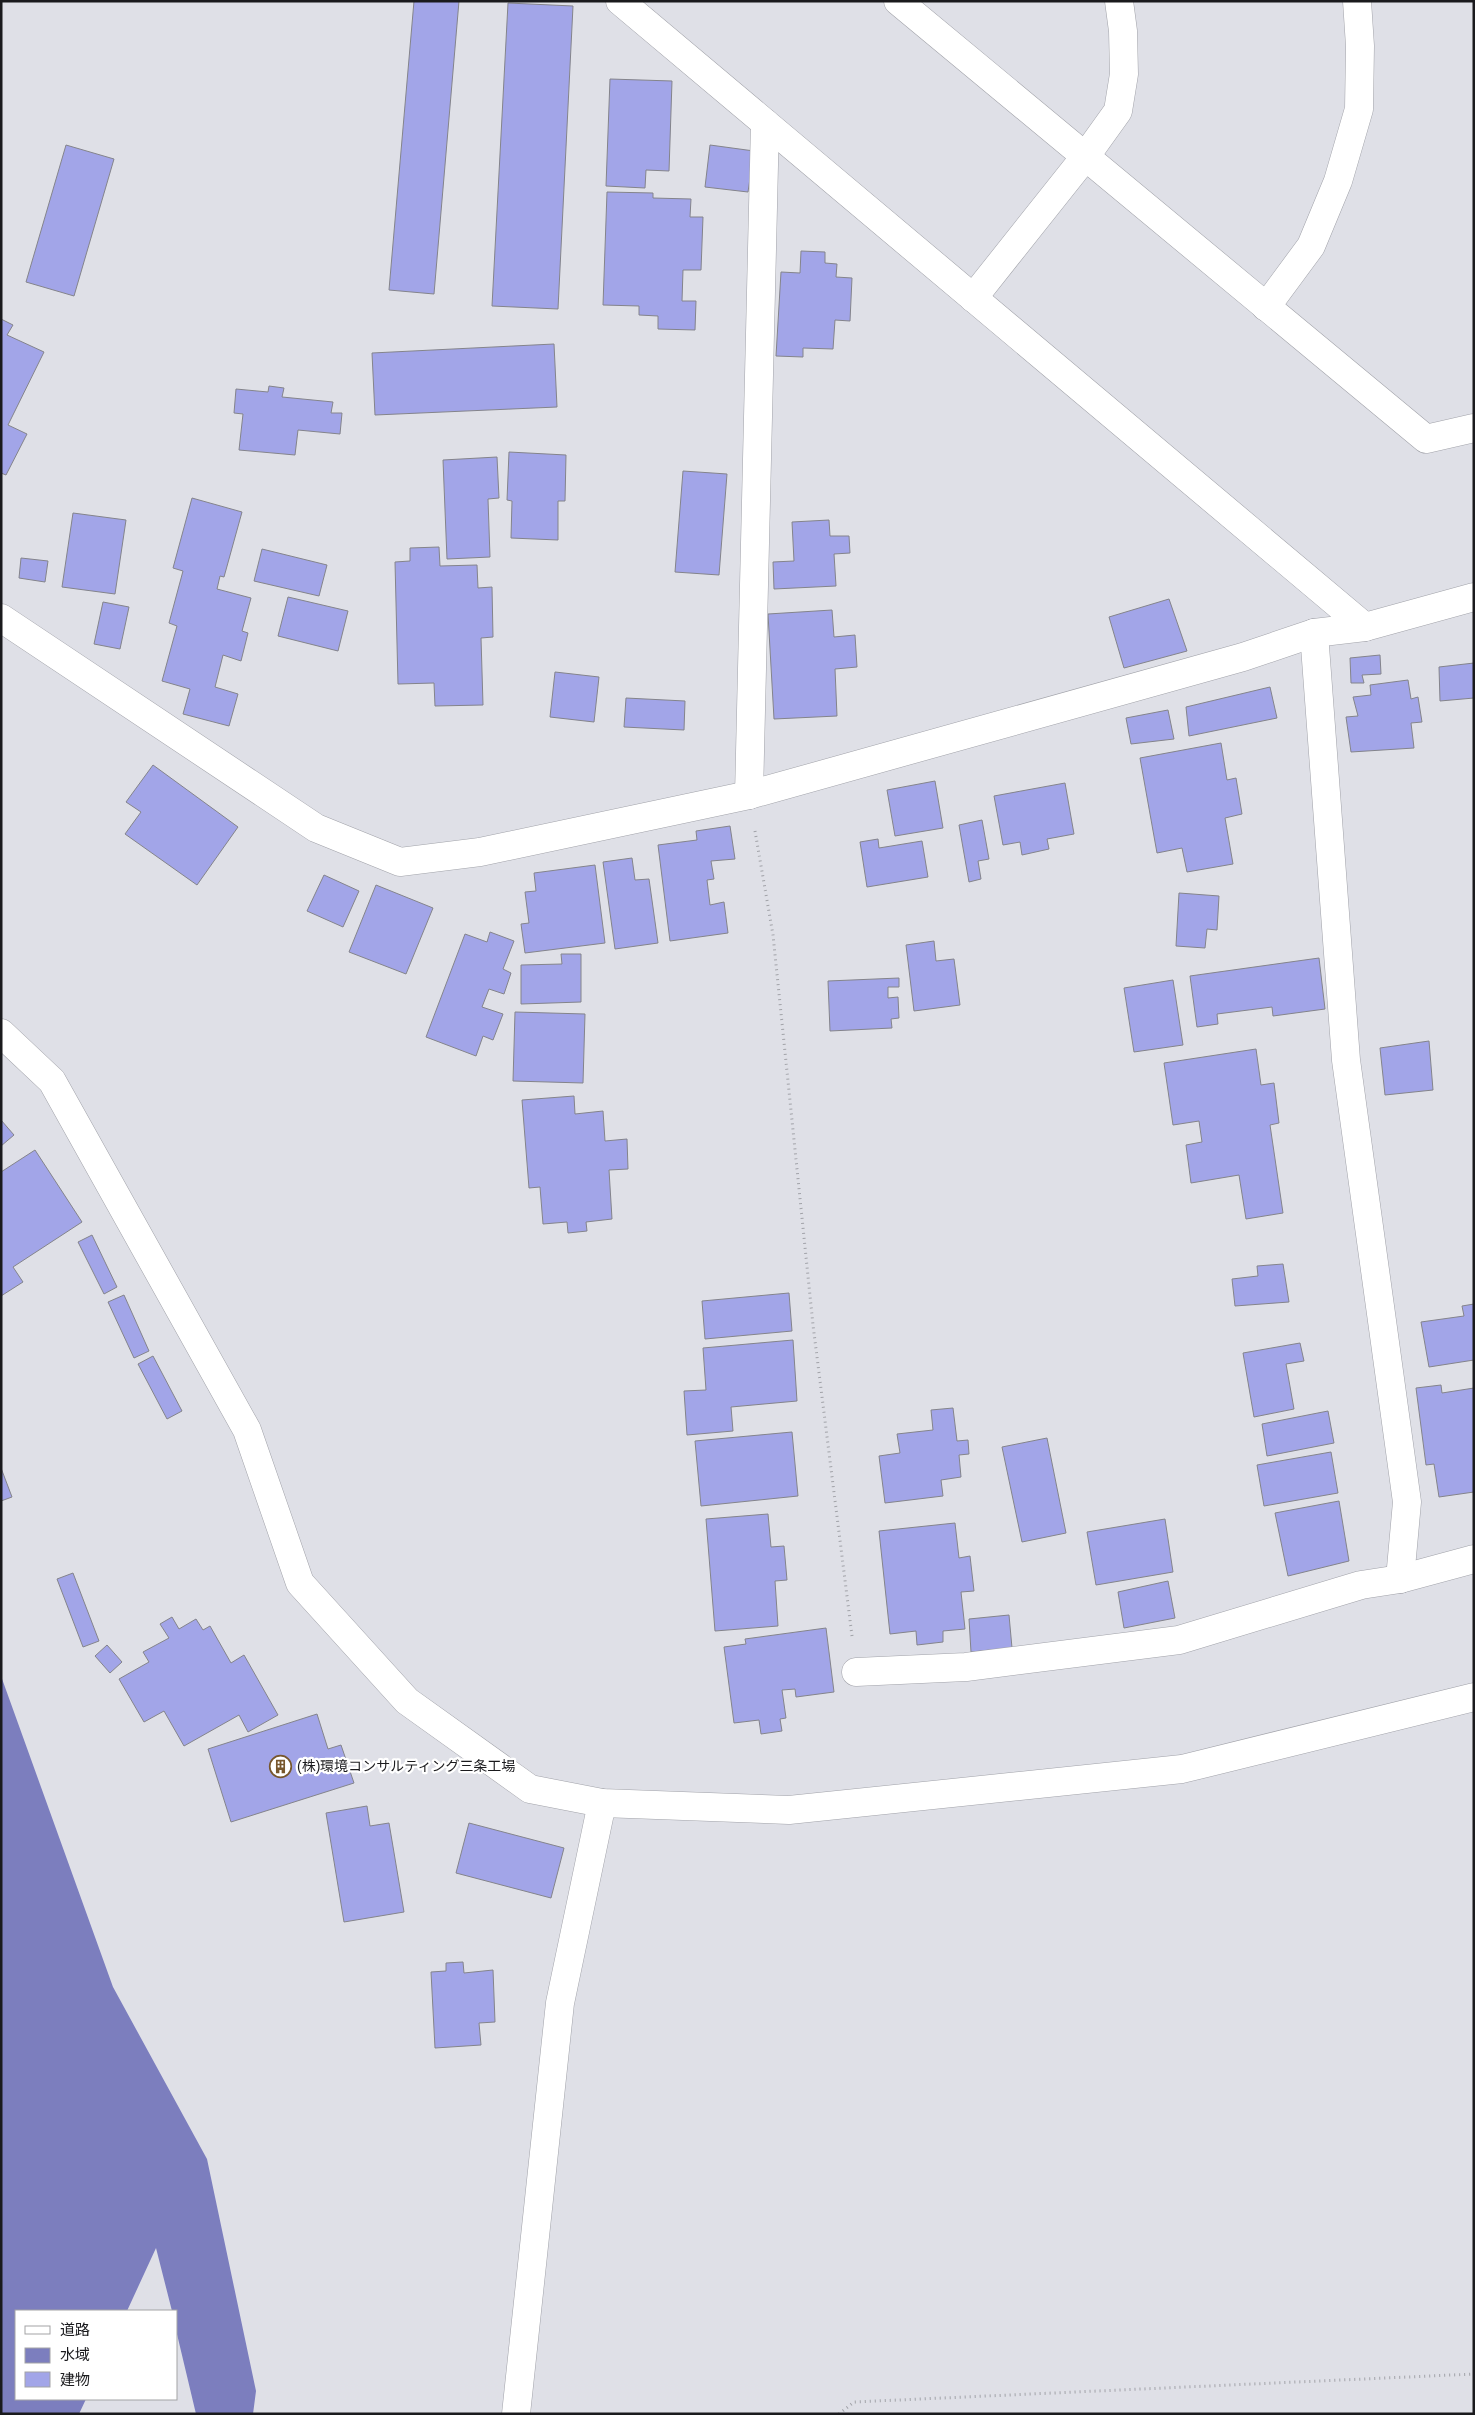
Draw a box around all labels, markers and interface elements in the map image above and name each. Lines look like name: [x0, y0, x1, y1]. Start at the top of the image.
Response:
building icon: (株)環境コンサルティング三条工場: [269, 1754, 293, 1778]
place label: (株)環境コンサルティング三条工場: [297, 1758, 515, 1774]
legend: [15, 2310, 178, 2400]
text: 道路: [60, 2321, 90, 2338]
text: 水域: [60, 2346, 90, 2363]
text: 建物: [60, 2371, 90, 2388]

